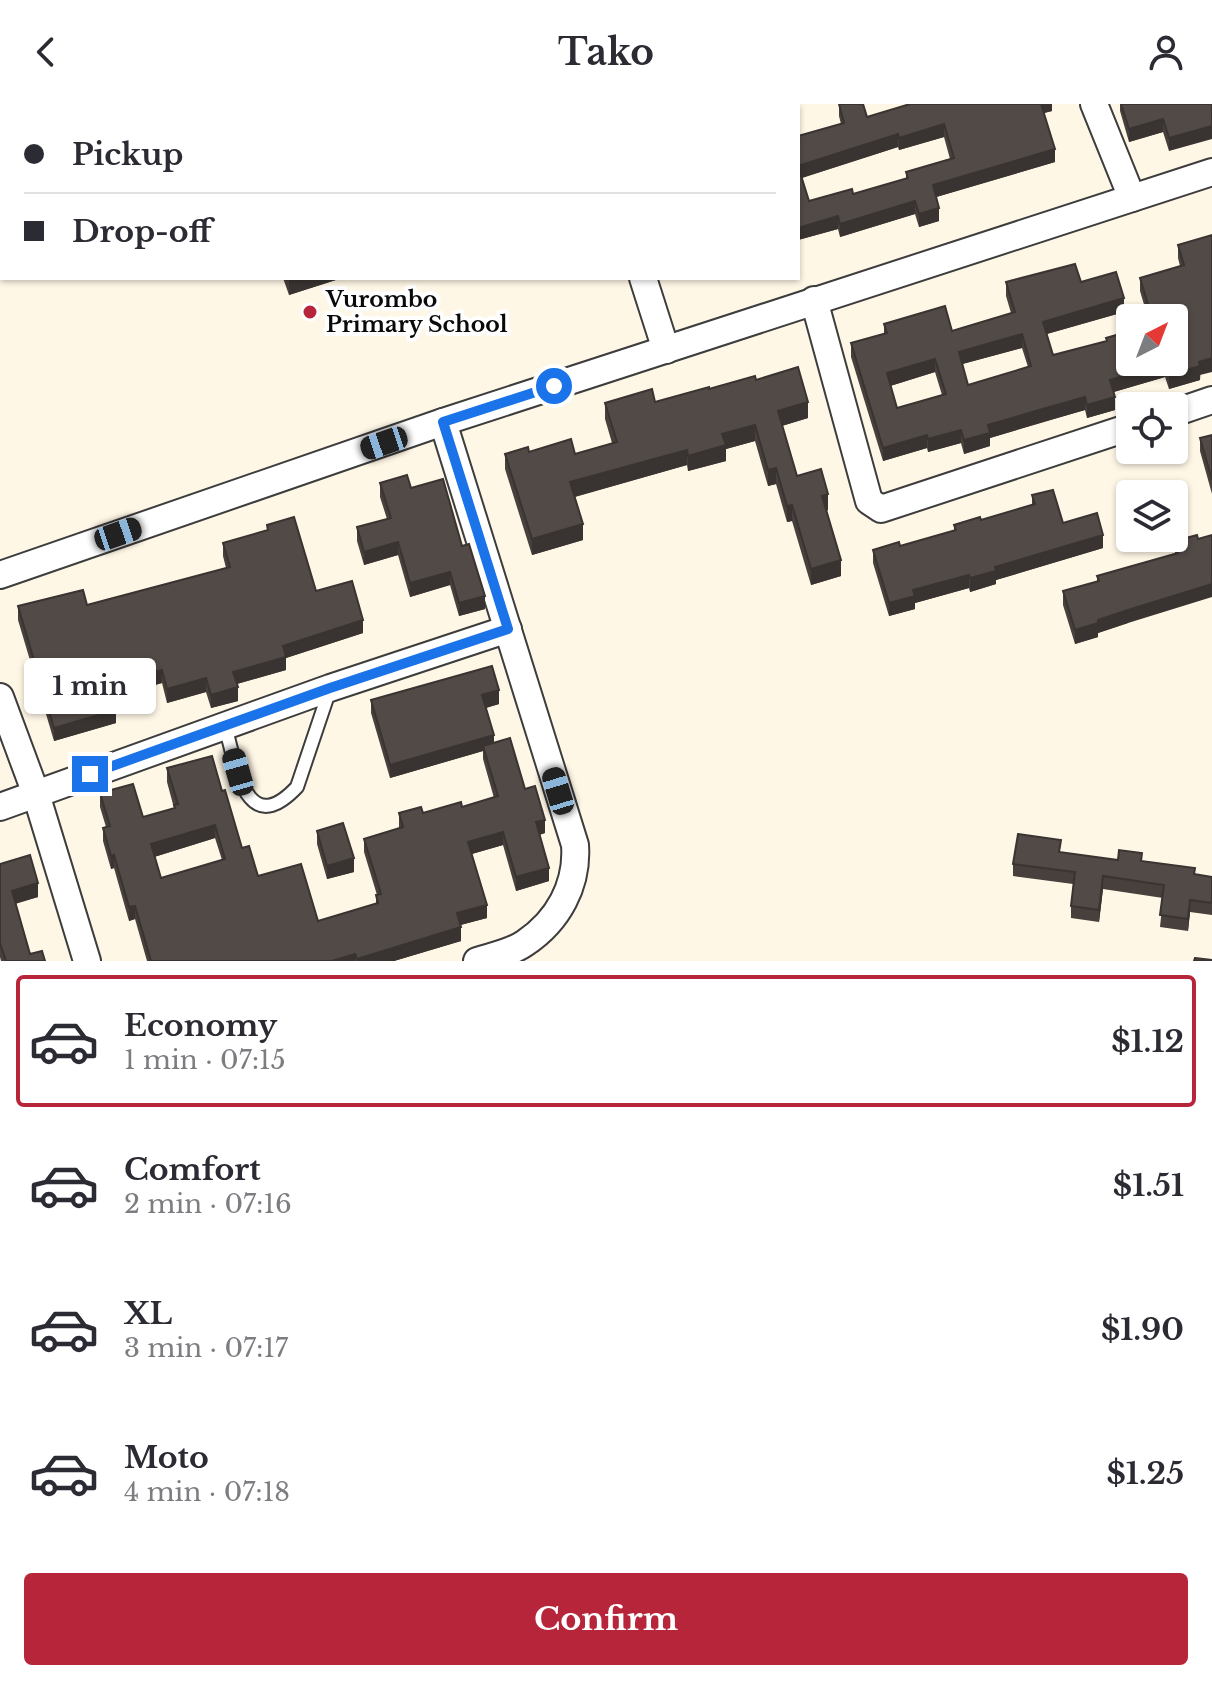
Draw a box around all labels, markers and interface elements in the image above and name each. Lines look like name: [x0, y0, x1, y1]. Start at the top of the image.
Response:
icon: back: [24, 30, 68, 74]
text: Tako: [558, 30, 654, 75]
icon: person: [1144, 30, 1188, 74]
text: Pickup: [72, 136, 183, 173]
text: Drop-off: [72, 213, 212, 250]
place label: Vurombo Primary School: [325, 286, 508, 338]
marker: Vurombo Primary School: [301, 303, 319, 321]
north arrow: [1116, 304, 1188, 376]
map controls: [1116, 304, 1188, 552]
route start: [536, 368, 572, 404]
button: locate: [1116, 392, 1188, 464]
car: [357, 424, 411, 462]
button: layers: [1116, 480, 1188, 552]
car: [91, 515, 145, 553]
callout: 1 min: [24, 658, 156, 714]
text: 1 min: [52, 670, 128, 702]
car: [220, 746, 256, 798]
route end: [72, 756, 108, 792]
car: [540, 765, 576, 817]
icon: car: [28, 1005, 100, 1077]
text: Economy: [124, 1007, 277, 1044]
text: $1.12: [1111, 1023, 1184, 1060]
text: 1 min · 07:15: [124, 1044, 285, 1076]
icon: car: [28, 1149, 100, 1221]
text: Comfort: [124, 1151, 261, 1188]
text: $1.51: [1113, 1167, 1184, 1204]
text: 2 min · 07:16: [124, 1188, 292, 1220]
icon: car: [28, 1293, 100, 1365]
text: XL: [124, 1295, 172, 1332]
text: $1.90: [1101, 1311, 1184, 1348]
text: 3 min · 07:17: [124, 1332, 288, 1364]
icon: car: [28, 1437, 100, 1509]
text: Moto: [124, 1439, 209, 1476]
text: $1.25: [1106, 1455, 1184, 1492]
text: 4 min · 07:18: [124, 1476, 290, 1508]
button: Confirm: [24, 1573, 1188, 1665]

